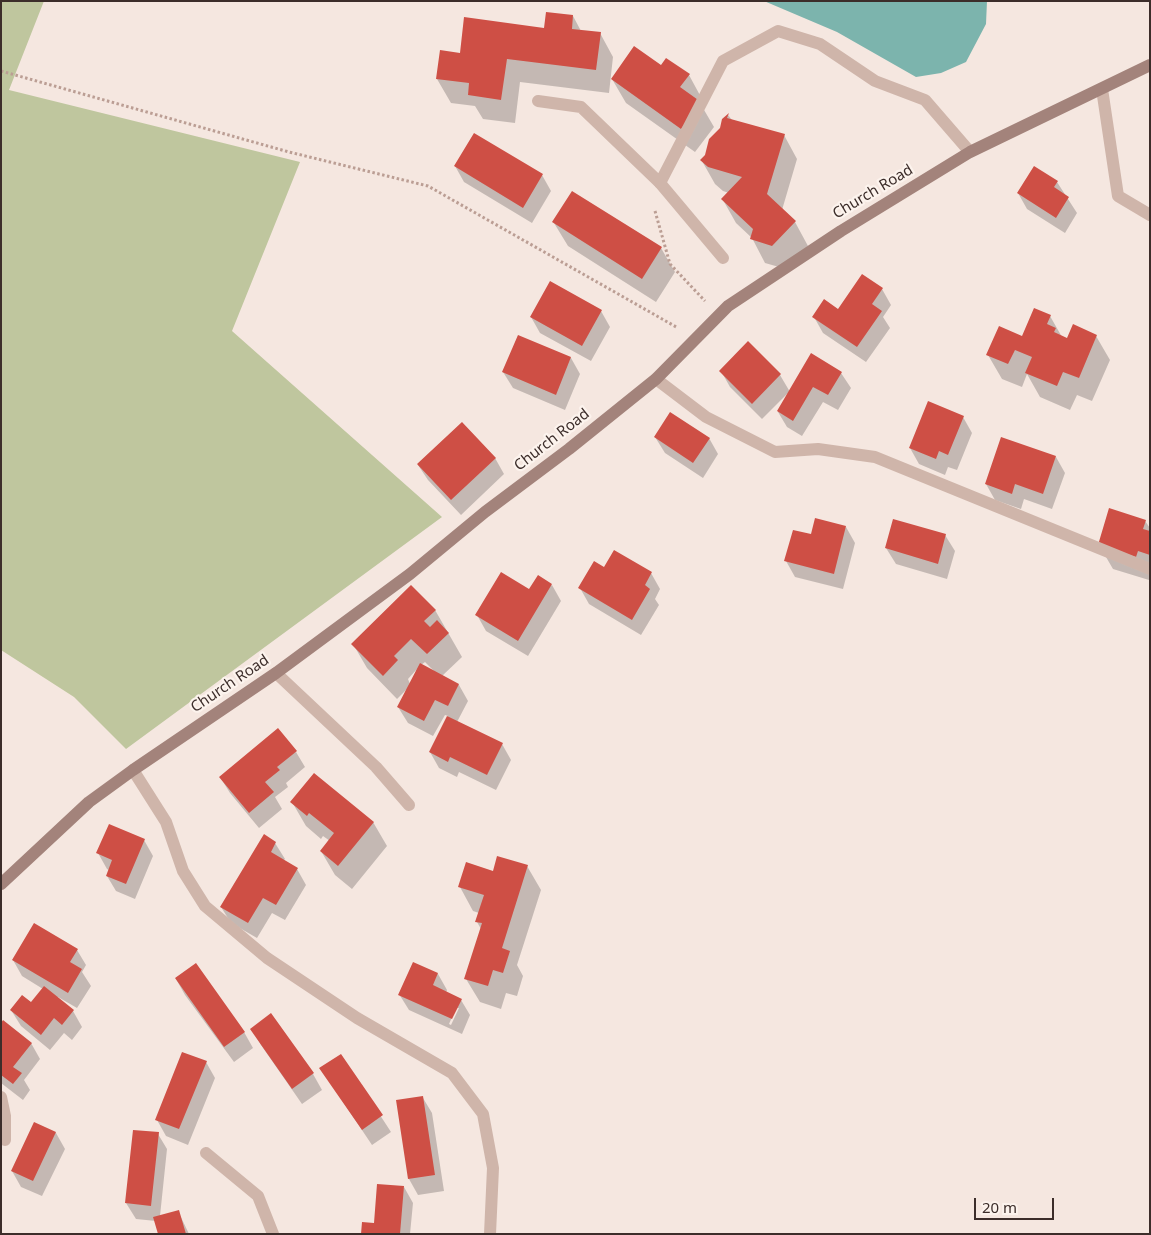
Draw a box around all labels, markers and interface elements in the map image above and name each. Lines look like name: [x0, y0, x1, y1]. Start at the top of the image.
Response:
street label: Church Road: [830, 161, 916, 223]
street label: Church Road: [511, 405, 593, 475]
street label: Church Road: [188, 651, 272, 717]
scale bar: [976, 1188, 1056, 1220]
text: 20 m: [982, 1197, 1017, 1217]

